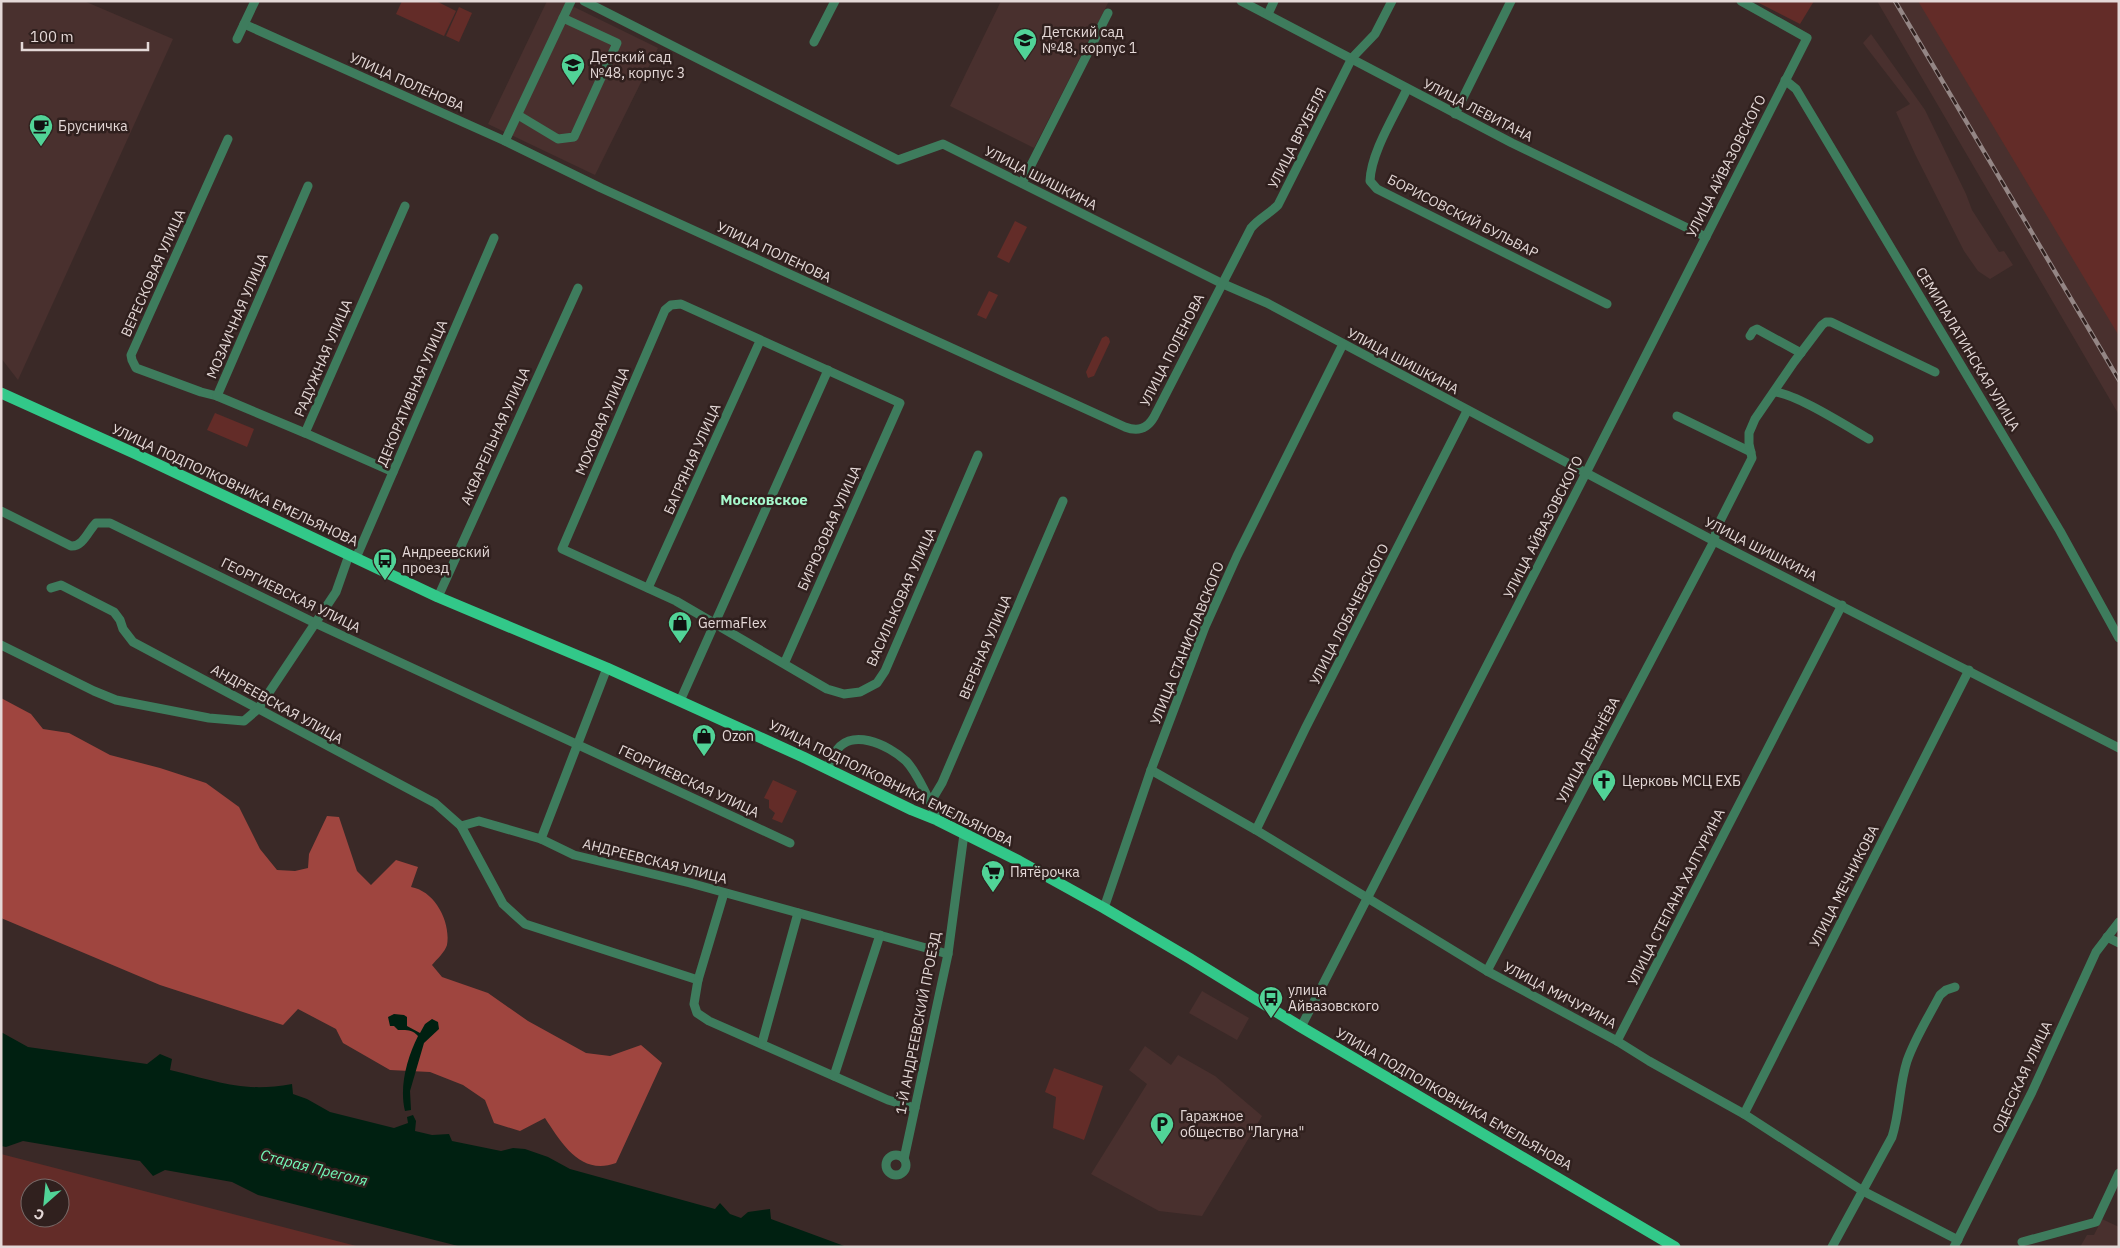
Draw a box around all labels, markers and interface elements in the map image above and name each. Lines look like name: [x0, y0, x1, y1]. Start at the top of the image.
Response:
scale bar: [22, 20, 149, 52]
place label: Детский сад №48, корпус 1: [1042, 23, 1137, 57]
text: 100 m: [30, 27, 74, 46]
school or university icon: Детский сад №48, корпус 1: [1012, 27, 1038, 61]
street label: УЛИЦА ПОЛЕНОВА: [346, 48, 468, 116]
place label: Детский сад №48, корпус 3: [590, 48, 685, 82]
school or university icon: Детский сад №48, корпус 3: [560, 52, 586, 86]
street label: УЛИЦА ЛЕВИТАНА: [1420, 74, 1536, 146]
street label: УЛИЦА ВРУБЕЛЯ: [1264, 84, 1330, 192]
street label: УЛИЦА АЙВАЗОВСКОГО: [1681, 91, 1770, 240]
cafe icon: Брусничка: [28, 113, 54, 147]
place label: Брусничка: [58, 117, 128, 135]
street label: УЛИЦА ШИШКИНА: [982, 142, 1100, 214]
street label: БОРИСОВСКИЙ БУЛЬВАР: [1385, 169, 1542, 262]
street label: ВЕРЕСКОВАЯ УЛИЦА: [117, 206, 189, 340]
street label: УЛИЦА ПОЛЕНОВА: [714, 218, 834, 286]
street label: МОЗАИЧНАЯ УЛИЦА: [202, 251, 272, 381]
street label: СЕМИПАЛАТИНСКАЯ УЛИЦА: [1912, 264, 2024, 434]
street label: УЛИЦА ПОЛЕНОВА: [1136, 290, 1208, 410]
street label: РАДУЖНАЯ УЛИЦА: [290, 296, 356, 420]
street label: ДЕКОРАТИВНАЯ УЛИЦА: [373, 317, 451, 469]
street label: УЛИЦА ШИШКИНА: [1344, 324, 1462, 398]
street label: АКВАРЕЛЬНАЯ УЛИЦА: [457, 364, 533, 508]
street label: МОХОВАЯ УЛИЦА: [571, 364, 633, 478]
street label: БАГРЯНАЯ УЛИЦА: [659, 401, 725, 517]
street label: УЛИЦА ПОДПОЛКОВНИКА ЕМЕЛЬЯНОВА: [109, 420, 361, 550]
street label: УЛИЦА АЙВАЗОВСКОГО: [1498, 452, 1587, 601]
street label: БИРЮЗОВАЯ УЛИЦА: [793, 463, 865, 593]
district label: Московское: [720, 490, 808, 509]
street label: УЛИЦА ШИШКИНА: [1702, 513, 1820, 585]
street label: ВАСИЛЬКОВАЯ УЛИЦА: [862, 525, 940, 669]
street label: УЛИЦА ЛОБАЧЕВСКОГО: [1305, 540, 1393, 688]
place label: Андреевский проезд: [402, 543, 490, 577]
bus stop icon: Андреевский проезд: [372, 547, 398, 581]
street label: ГЕОРГИЕВСКАЯ УЛИЦА: [218, 553, 364, 637]
street label: УЛИЦА СТАНИСЛАВСКОГО: [1146, 559, 1228, 727]
street label: ВЕРБНАЯ УЛИЦА: [955, 592, 1015, 702]
shop icon: GermaFlex: [667, 610, 693, 644]
place label: GermaFlex: [698, 614, 767, 632]
street label: АНДРЕЕВСКАЯ УЛИЦА: [208, 660, 346, 748]
street label: УЛИЦА ДЕЖНЁВА: [1552, 694, 1624, 806]
street label: УЛИЦА ПОДПОЛКОВНИКА ЕМЕЛЬЯНОВА: [766, 716, 1016, 850]
shop icon: Ozon: [691, 723, 717, 757]
place label: Ozon: [722, 727, 754, 745]
street label: ГЕОРГИЕВСКАЯ УЛИЦА: [616, 740, 762, 822]
church icon: Церковь МСЦ ЕХБ: [1591, 768, 1617, 802]
place label: Церковь МСЦ ЕХБ: [1622, 772, 1741, 790]
street label: УЛИЦА СТЕПАНА ХАЛТУРИНА: [1623, 805, 1729, 989]
street label: УЛИЦА МЕЧНИКОВА: [1805, 822, 1883, 950]
street label: АНДРЕЕВСКАЯ УЛИЦА: [581, 834, 729, 888]
supermarket icon: Пятёрочка: [980, 859, 1006, 893]
place label: Пятёрочка: [1010, 863, 1080, 881]
street label: 1-Й АНДРЕЕВСКИЙ ПРОЕЗД: [890, 930, 945, 1116]
street label: УЛИЦА МИЧУРИНА: [1500, 958, 1620, 1032]
place label: улица Айвазовского: [1288, 981, 1379, 1015]
bus stop icon: улица Айвазовского: [1258, 985, 1284, 1019]
street label: ОДЕССКАЯ УЛИЦА: [1988, 1018, 2056, 1136]
street label: УЛИЦА ПОДПОЛКОВНИКА ЕМЕЛЬЯНОВА: [1333, 1024, 1575, 1174]
place label: Гаражное общество "Лагуна": [1180, 1107, 1304, 1141]
parking icon: Гаражное общество "Лагуна": [1149, 1111, 1175, 1145]
water label: Старая Преголя: [259, 1145, 370, 1190]
north arrow: [20, 1178, 70, 1228]
text: С: [31, 1204, 47, 1225]

